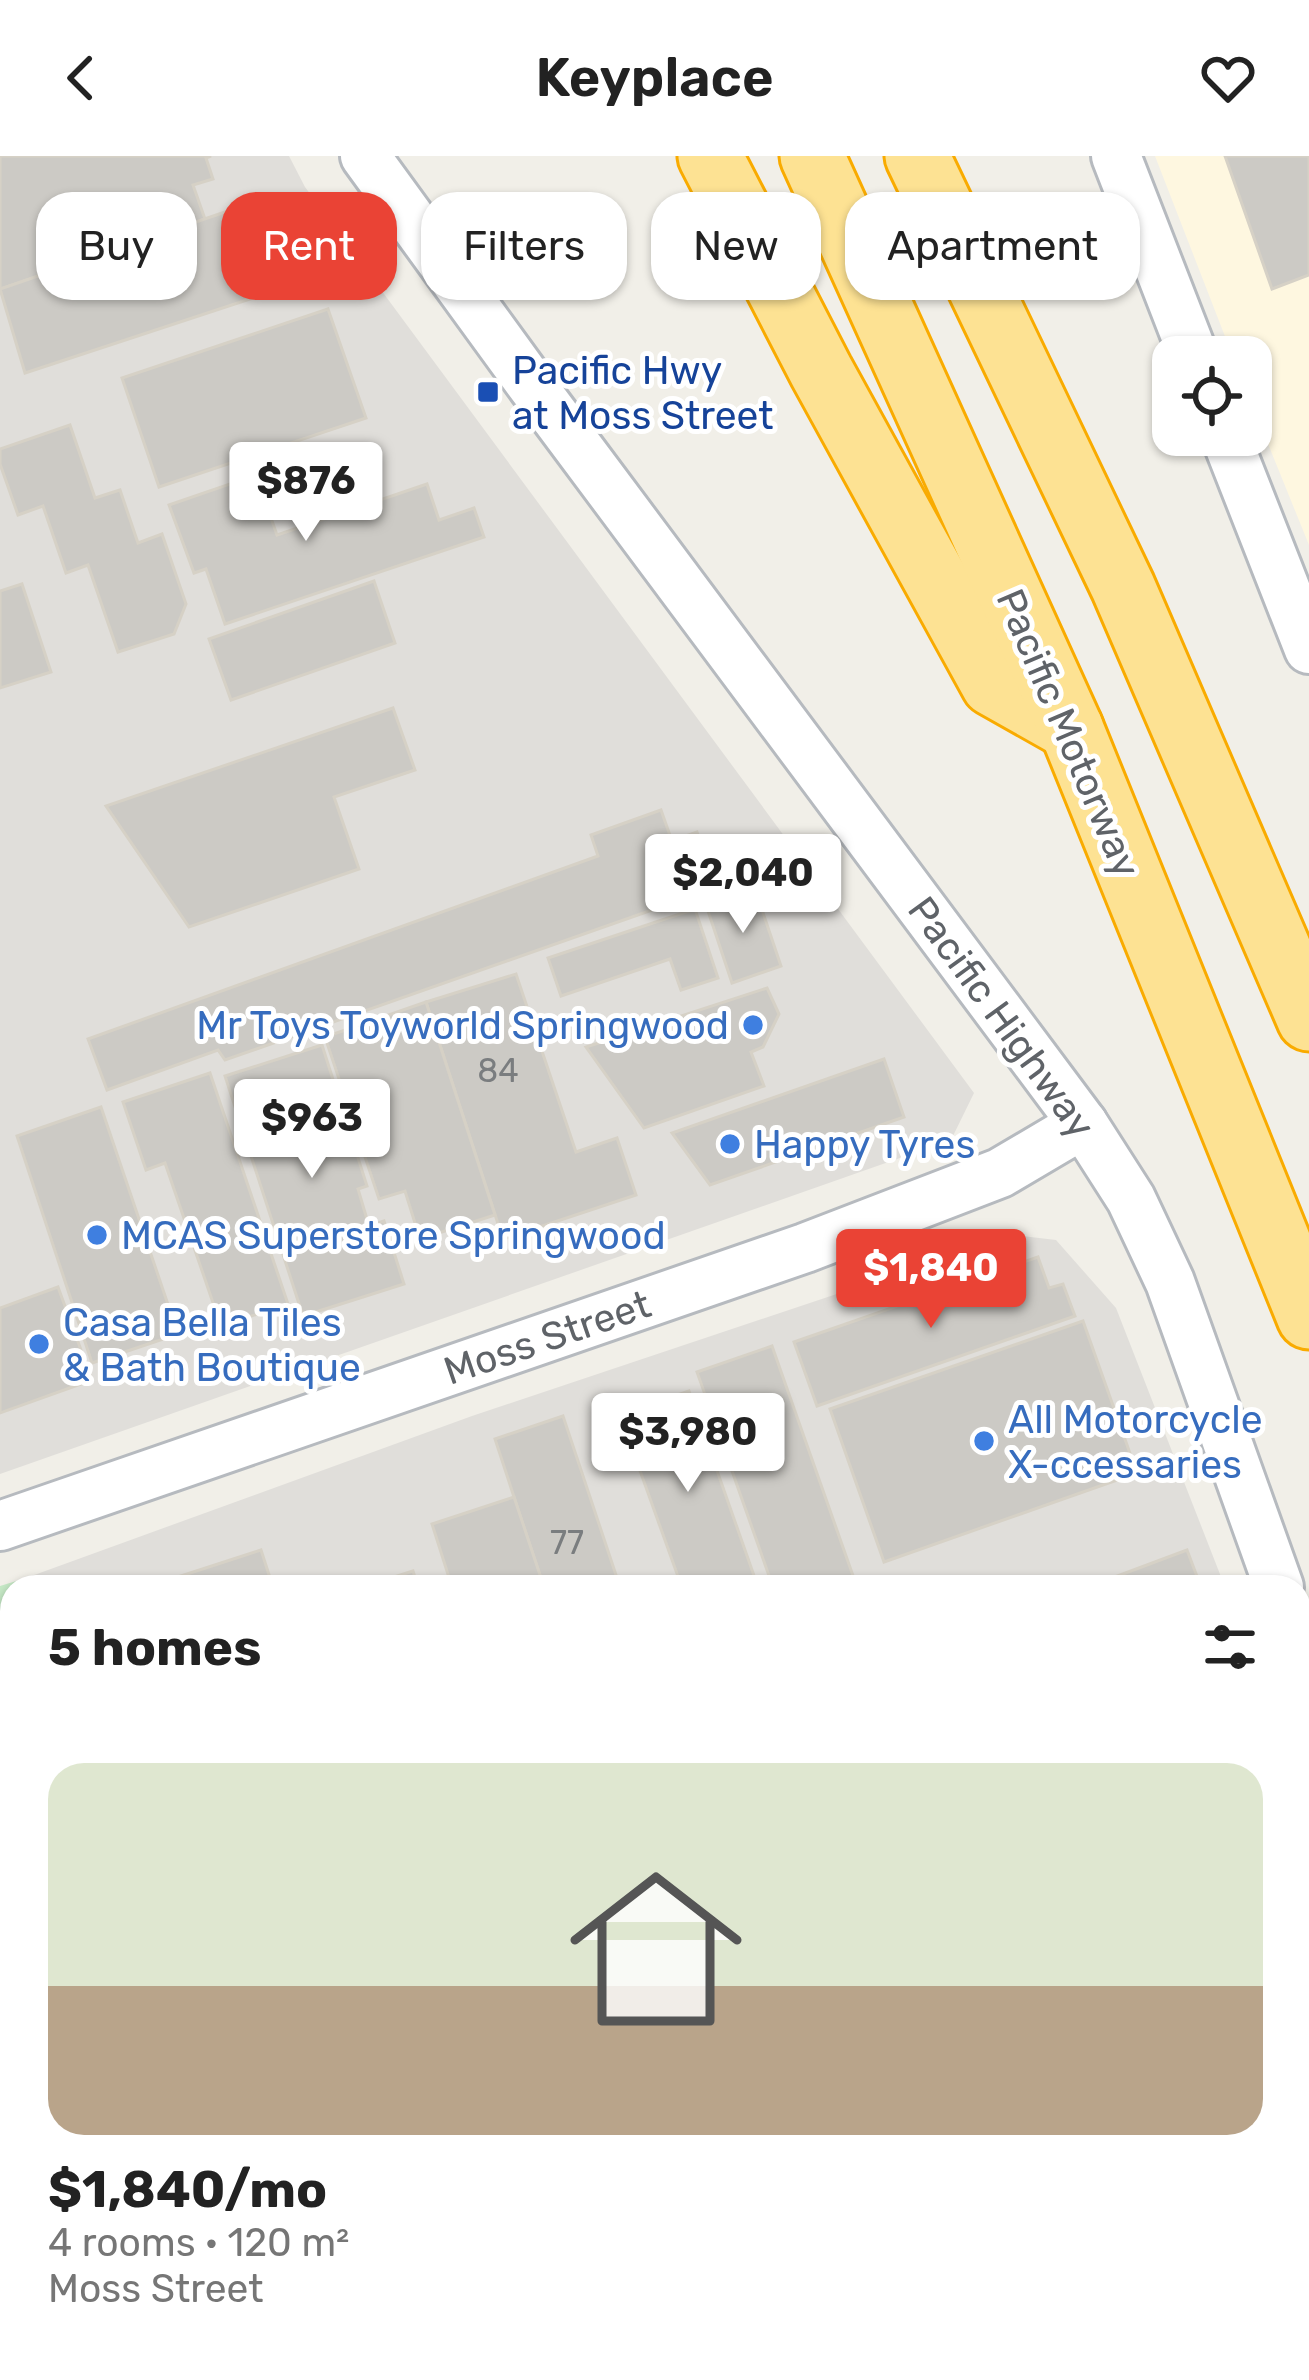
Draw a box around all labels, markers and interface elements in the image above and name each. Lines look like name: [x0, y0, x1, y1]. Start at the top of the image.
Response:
icon: back: [48, 45, 114, 111]
icon: heart: [1195, 45, 1261, 111]
text: Keyplace: [535, 46, 774, 110]
chip: Buy: [36, 192, 197, 300]
chip: Rent: [221, 192, 397, 300]
chip: Filters: [421, 192, 627, 300]
chip: New: [651, 192, 821, 300]
chip: Apartment: [845, 192, 1140, 300]
map controls: [1152, 336, 1272, 456]
button: locate: [1152, 336, 1272, 456]
place label: Pacific Hwy at Moss Street: [512, 348, 774, 439]
marker: Pacific Hwy at Moss Street: [475, 379, 501, 405]
pin: $876: [235, 442, 377, 544]
text: $876: [256, 458, 356, 504]
street label: Pacific Motorway: [987, 582, 1150, 884]
pin: $2,040: [645, 834, 841, 936]
text: $2,040: [672, 850, 814, 896]
street label: Pacific Highway: [898, 888, 1104, 1147]
place label: Mr Toys Toyworld Springwood: [196, 1003, 729, 1049]
marker: Mr Toys Toyworld Springwood: [740, 1012, 766, 1038]
house number: 84: [477, 1051, 519, 1090]
pin: $963: [241, 1079, 383, 1181]
text: $963: [261, 1095, 363, 1141]
place label: Happy Tyres: [754, 1122, 975, 1168]
marker: Happy Tyres: [717, 1131, 743, 1157]
place label: MCAS Superstore Springwood: [121, 1213, 666, 1259]
marker: MCAS Superstore Springwood: [84, 1222, 110, 1248]
pin: $1,840: [833, 1229, 1029, 1331]
text: $1,840: [863, 1245, 999, 1291]
street label: Moss Street: [438, 1281, 657, 1395]
place label: Casa Bella Tiles & Bath Boutique: [63, 1300, 361, 1391]
marker: Casa Bella Tiles & Bath Boutique: [26, 1331, 52, 1357]
pin: $3,980: [590, 1393, 786, 1495]
place label: All Motorcycle X-ccessaries: [1008, 1397, 1262, 1488]
text: $3,980: [619, 1409, 757, 1455]
marker: All Motorcycle X-ccessaries: [971, 1428, 997, 1454]
house number: 77: [550, 1523, 584, 1562]
icon: filters: [1197, 1614, 1263, 1680]
text: 5 homes: [48, 1617, 261, 1678]
icon: home: [548, 1841, 764, 2057]
text: $1,840/mo: [48, 2159, 327, 2220]
text: 4 rooms · 120 m²: [48, 2220, 349, 2266]
text: Moss Street: [48, 2266, 263, 2312]

